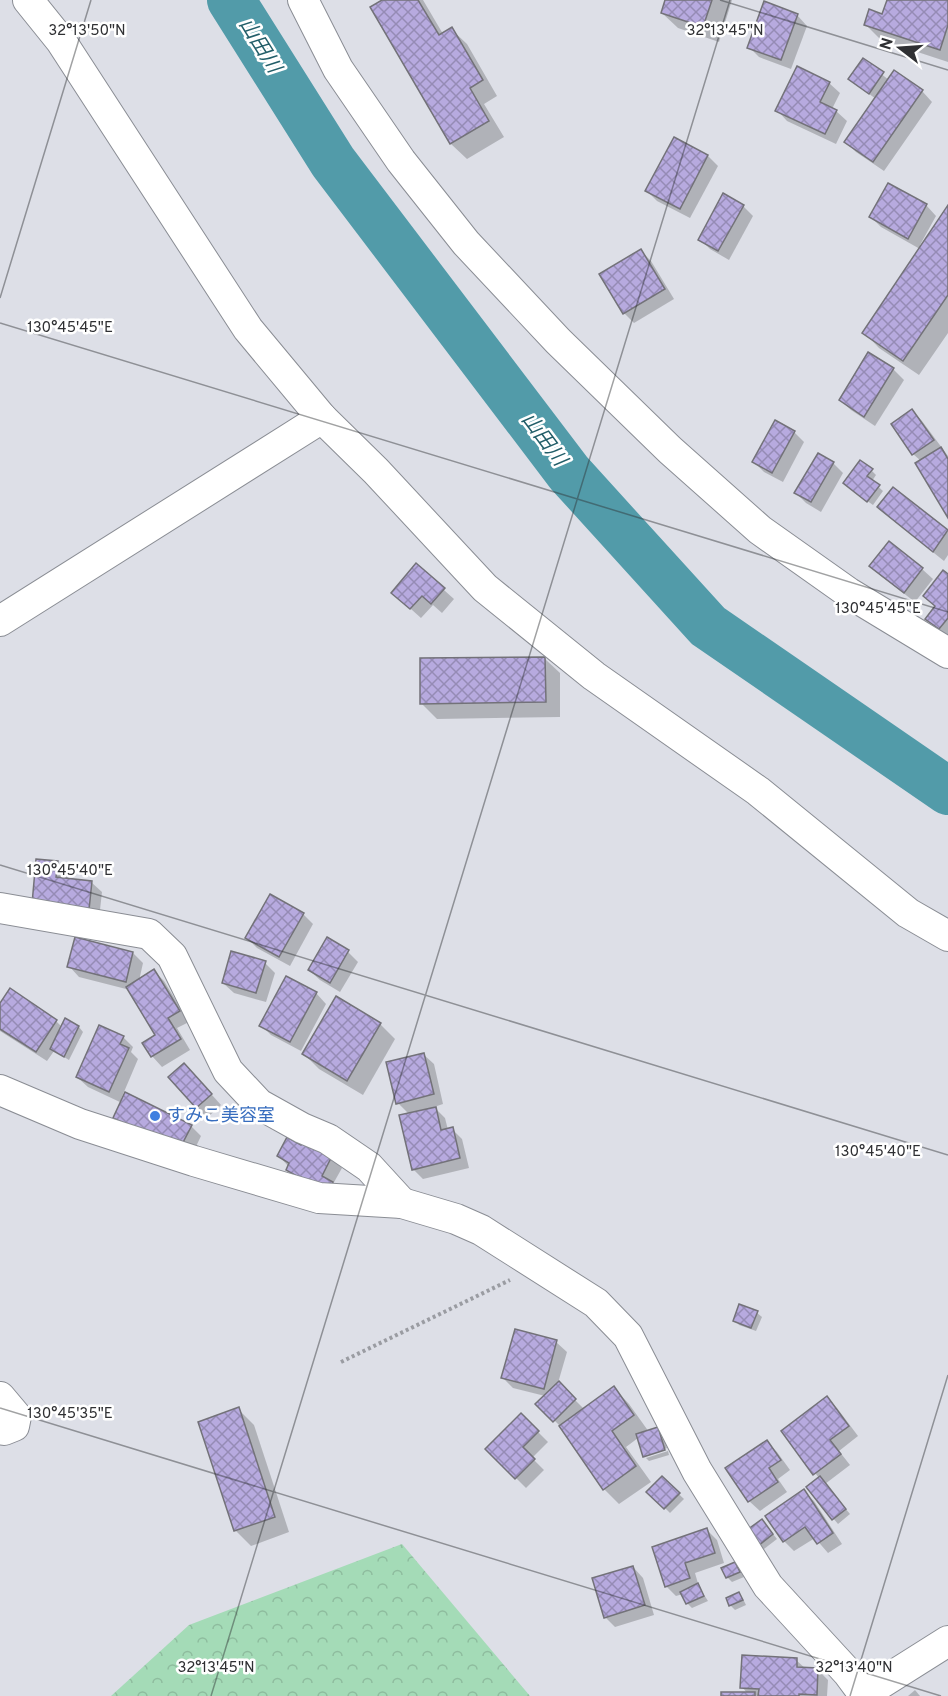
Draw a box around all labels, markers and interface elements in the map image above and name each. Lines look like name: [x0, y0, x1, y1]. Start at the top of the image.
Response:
water label: 山田川: [232, 14, 287, 80]
north arrow: [870, 18, 930, 78]
text: 32°13'50"N: [48, 22, 126, 41]
text: 32°13'45"N: [686, 22, 764, 41]
text: N: [876, 36, 899, 53]
text: 130°45'45"E: [27, 319, 113, 338]
water label: 山田川: [515, 408, 573, 473]
text: 130°45'45"E: [835, 600, 921, 619]
text: 130°45'40"E: [27, 862, 113, 881]
place label: すみこ美容室: [167, 1105, 275, 1128]
marker: すみこ美容室: [148, 1109, 162, 1123]
text: 130°45'40"E: [835, 1143, 921, 1162]
text: 130°45'35"E: [27, 1405, 113, 1424]
text: 32°13'45"N: [177, 1659, 255, 1678]
text: 32°13'40"N: [815, 1659, 893, 1678]

